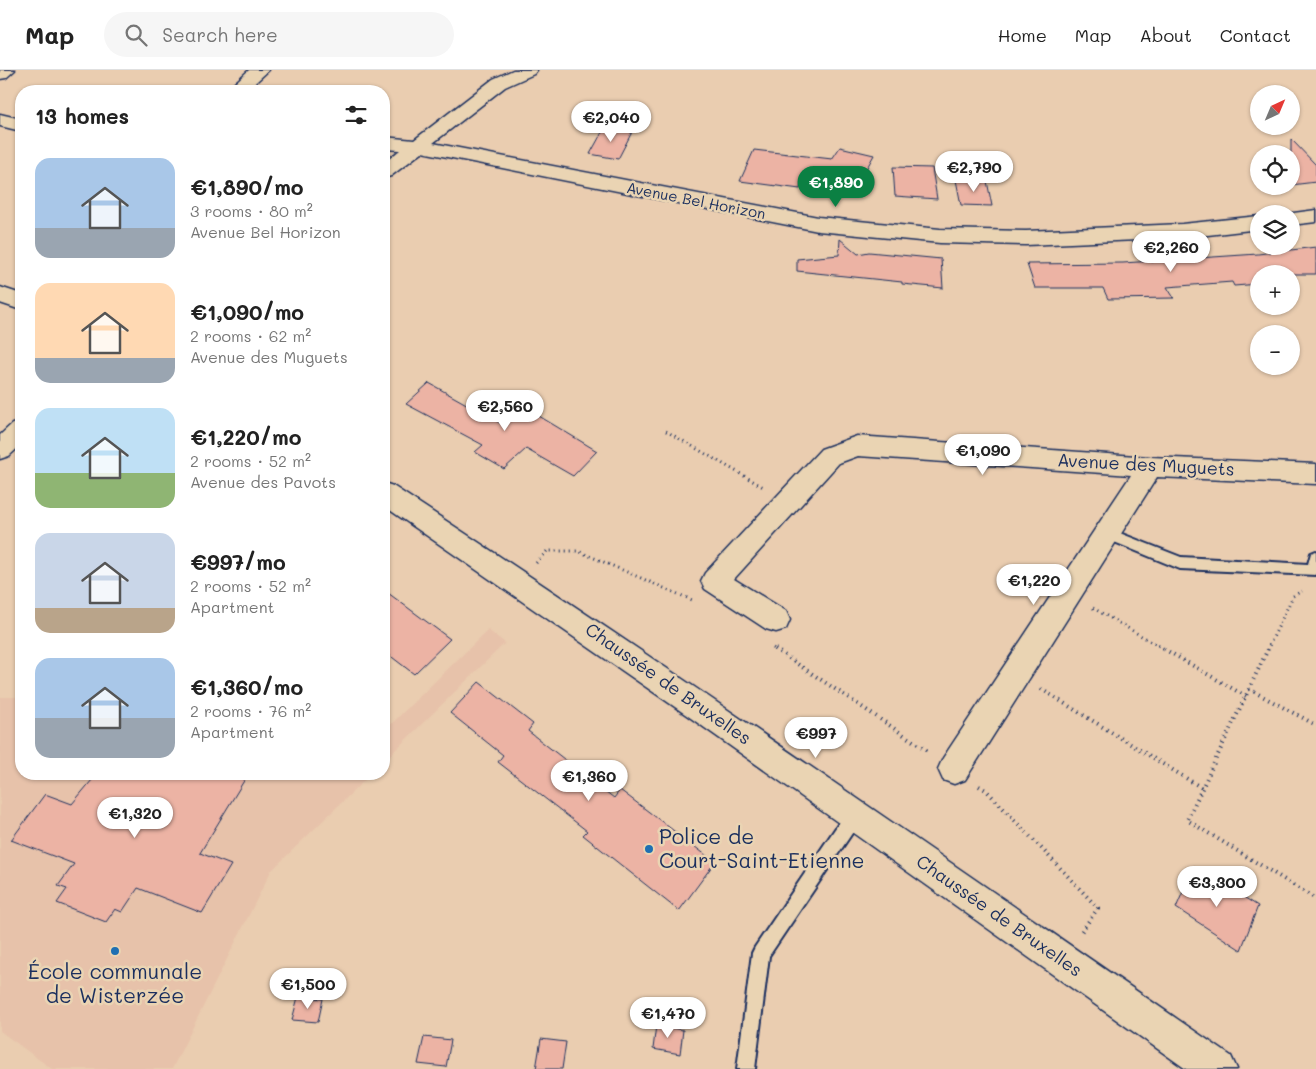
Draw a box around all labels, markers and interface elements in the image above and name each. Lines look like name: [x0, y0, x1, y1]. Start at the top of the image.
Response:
search box: [104, 12, 454, 57]
text: Map: [25, 19, 74, 50]
icon: search: [122, 21, 150, 49]
text: Search here: [162, 22, 278, 47]
text: Home: [998, 23, 1047, 47]
text: Map: [1075, 23, 1111, 47]
text: About: [1139, 23, 1192, 47]
text: Contact: [1220, 23, 1291, 47]
north arrow: [1250, 85, 1300, 135]
map controls: [1250, 85, 1300, 375]
pin: €2,040: [570, 100, 652, 143]
icon: filters: [342, 101, 370, 129]
text: 13 homes: [35, 102, 129, 129]
text: €2,040: [582, 106, 640, 127]
button: locate: [1250, 145, 1300, 195]
pin: €2,790: [933, 150, 1015, 193]
text: €2,790: [946, 156, 1002, 177]
pin: €1,890: [795, 166, 877, 208]
text: €1,890: [809, 171, 863, 192]
text: €1,890/mo: [190, 173, 304, 200]
street label: Avenue Bel Horizon: [625, 177, 767, 223]
icon: home: [75, 178, 135, 238]
text: 3 rooms · 80 m²: [190, 200, 313, 221]
button: layers: [1250, 205, 1300, 255]
text: Avenue Bel Horizon: [190, 221, 341, 242]
pin: €2,260: [1130, 230, 1212, 273]
text: €2,260: [1143, 236, 1199, 257]
button: +: [1250, 265, 1300, 315]
text: €1,090/mo: [190, 298, 304, 325]
icon: home: [75, 303, 135, 363]
text: 2 rooms · 62 m²: [190, 325, 311, 346]
button: −: [1250, 325, 1300, 375]
text: Avenue des Muguets: [190, 346, 348, 367]
pin: €2,560: [464, 390, 546, 432]
text: €2,560: [477, 395, 533, 416]
text: €1,220/mo: [190, 423, 301, 450]
icon: home: [75, 428, 135, 488]
pin: €1,090: [942, 434, 1024, 476]
text: €1,090: [955, 439, 1011, 460]
street label: Avenue des Muguets: [1057, 447, 1235, 481]
text: 2 rooms · 52 m²: [190, 450, 311, 471]
text: Avenue des Pavots: [190, 471, 336, 492]
text: €997/mo: [190, 548, 286, 575]
icon: home: [75, 553, 135, 613]
pin: €1,220: [993, 564, 1075, 606]
text: €1,220: [1007, 569, 1061, 590]
text: 2 rooms · 52 m²: [190, 575, 311, 596]
text: Apartment: [190, 596, 275, 617]
street label: Chaussée de Bruxelles: [581, 617, 756, 750]
text: €1,360/mo: [190, 673, 303, 700]
icon: home: [75, 678, 135, 738]
text: 2 rooms · 76 m²: [190, 700, 311, 721]
pin: €997: [786, 716, 846, 759]
text: Apartment: [190, 721, 275, 742]
text: €997: [795, 722, 837, 743]
pin: €1,360: [548, 760, 630, 802]
text: €1,360: [562, 765, 616, 786]
pin: €1,320: [94, 796, 176, 839]
text: €1,320: [108, 802, 162, 823]
place label: Police de Court-Saint-Etienne: [659, 822, 865, 873]
marker: Police de Court-Saint-Etienne: [643, 843, 655, 855]
street label: Chaussée de Bruxelles: [912, 849, 1087, 982]
pin: €3,300: [1176, 866, 1258, 908]
text: €3,300: [1188, 871, 1246, 892]
marker: École communale de Wisterzée: [109, 945, 121, 957]
place label: École communale de Wisterzée: [28, 957, 202, 1008]
pin: €1,500: [267, 968, 349, 1010]
text: €1,500: [281, 973, 335, 994]
pin: €1,470: [627, 996, 709, 1039]
text: €1,470: [641, 1002, 695, 1023]

